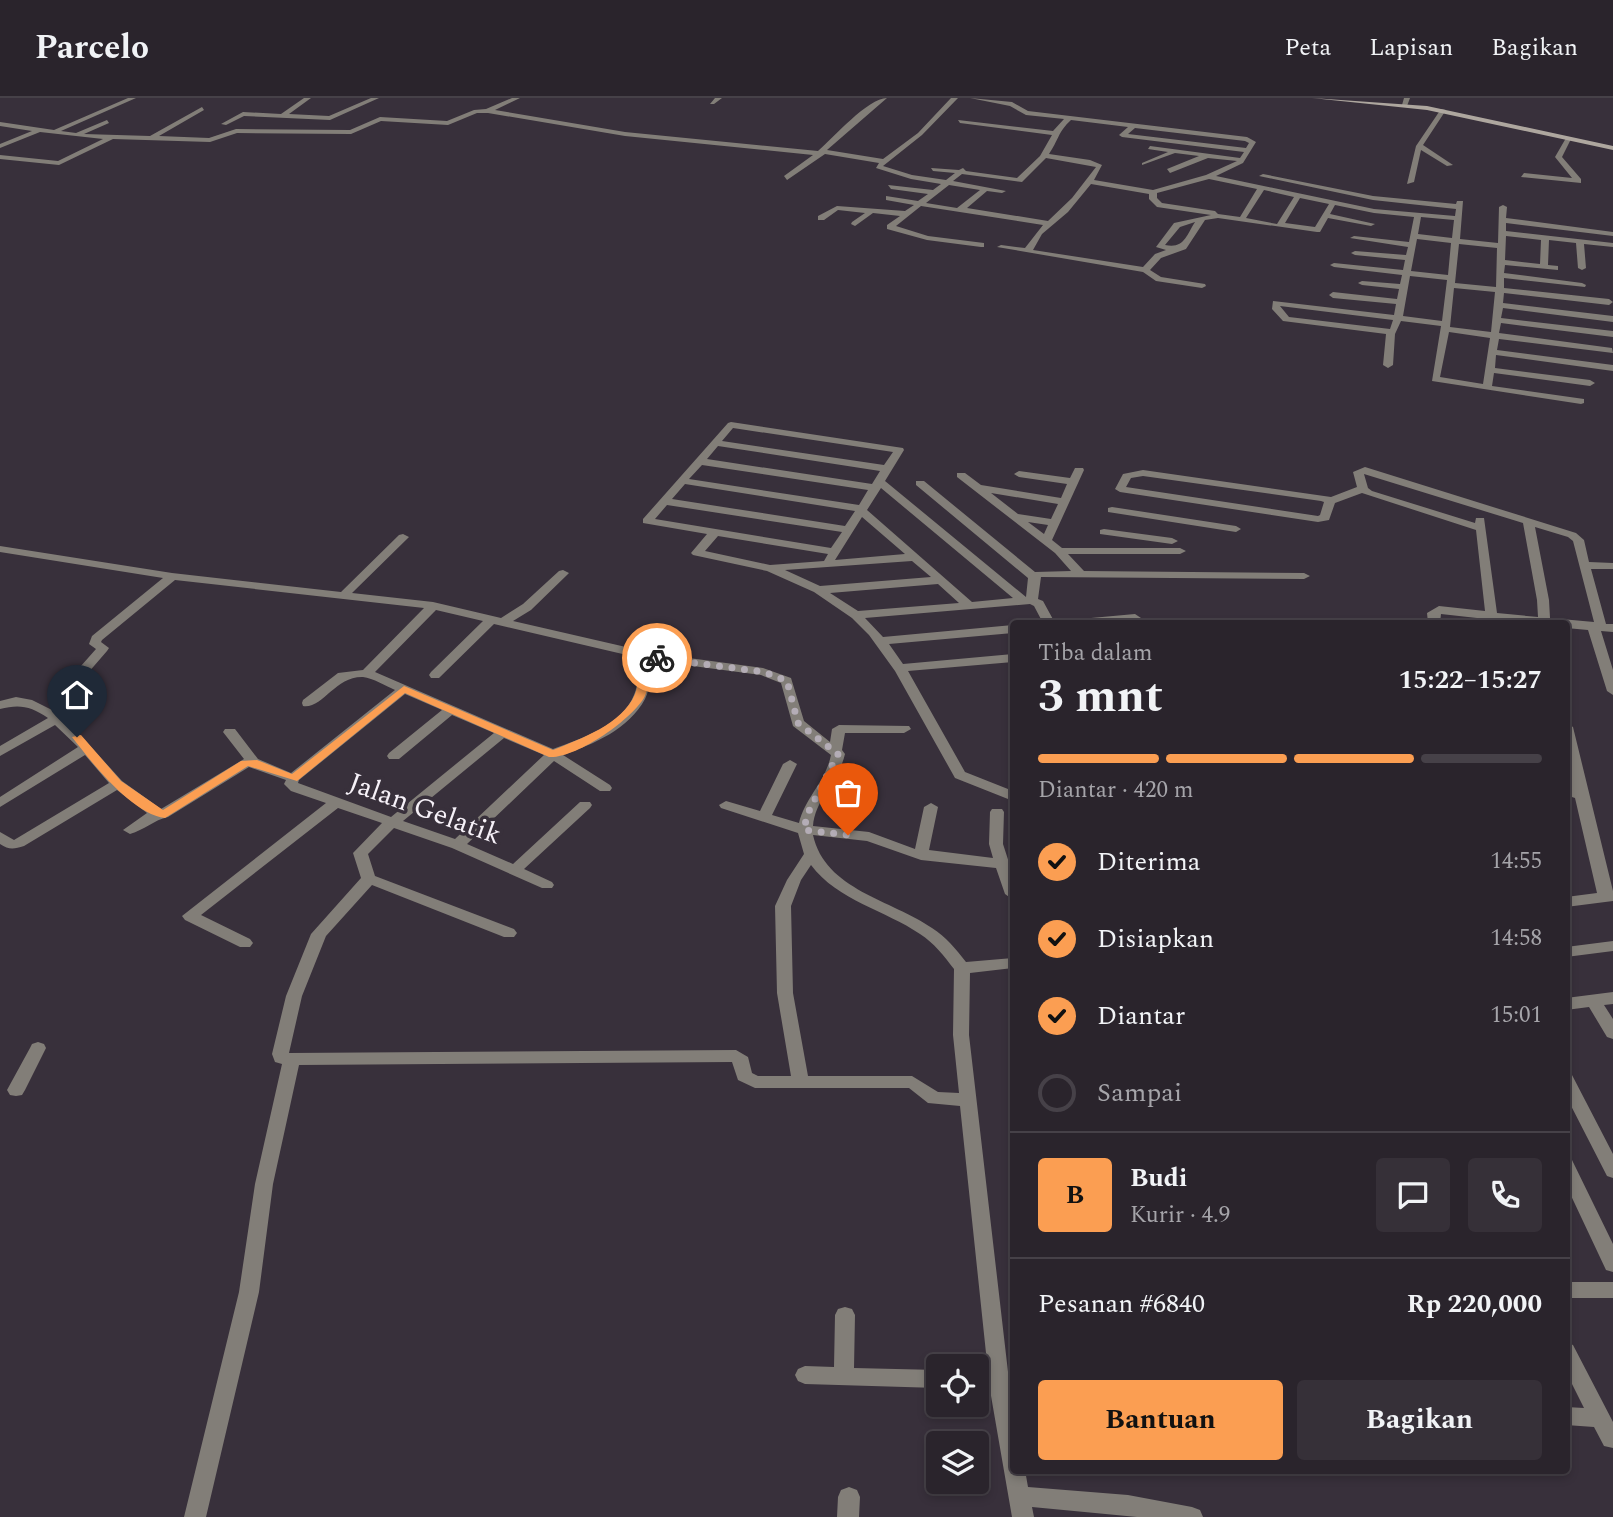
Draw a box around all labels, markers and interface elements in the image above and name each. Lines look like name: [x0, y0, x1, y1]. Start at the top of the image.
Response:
text: Parcelo: [35, 23, 149, 73]
text: Peta: [1284, 30, 1331, 66]
text: Lapisan: [1369, 30, 1453, 66]
text: Bagikan: [1491, 30, 1578, 66]
courier: [622, 623, 692, 693]
text: Tiba dalam: [1038, 636, 1152, 671]
icon: bike: [638, 639, 676, 677]
text: 15:22–15:27: [1398, 660, 1542, 700]
text: 3 mnt: [1038, 662, 1163, 732]
pin: [47, 665, 107, 737]
icon: home: [58, 676, 96, 714]
street label: Jalan Gelatik: [342, 761, 508, 857]
pin: [818, 763, 878, 835]
text: Diantar · 420 m: [1038, 773, 1193, 808]
icon: bag: [829, 774, 867, 812]
text: Diterima: [1097, 842, 1200, 882]
icon: check: [1038, 843, 1076, 881]
text: 14:55: [1490, 844, 1542, 879]
text: Disiapkan: [1097, 919, 1214, 959]
icon: check: [1038, 920, 1076, 958]
text: 14:58: [1490, 921, 1542, 956]
text: Diantar: [1097, 996, 1185, 1036]
icon: check: [1038, 997, 1076, 1035]
text: 15:01: [1490, 998, 1542, 1033]
text: Sampai: [1097, 1073, 1182, 1113]
text: Budi: [1130, 1158, 1188, 1198]
button: chat: [1376, 1158, 1450, 1232]
button: phone: [1468, 1158, 1542, 1232]
text: B: [1066, 1175, 1084, 1215]
text: Kurir · 4.9: [1130, 1198, 1230, 1233]
text: Pesanan #6840: [1038, 1284, 1205, 1324]
text: Rp 220,000: [1407, 1284, 1542, 1324]
map controls: [926, 1354, 989, 1494]
button: locate: [926, 1354, 989, 1417]
button: Bantuan: [1038, 1380, 1283, 1460]
button: Bagikan: [1297, 1380, 1542, 1460]
button: layers: [926, 1431, 989, 1494]

